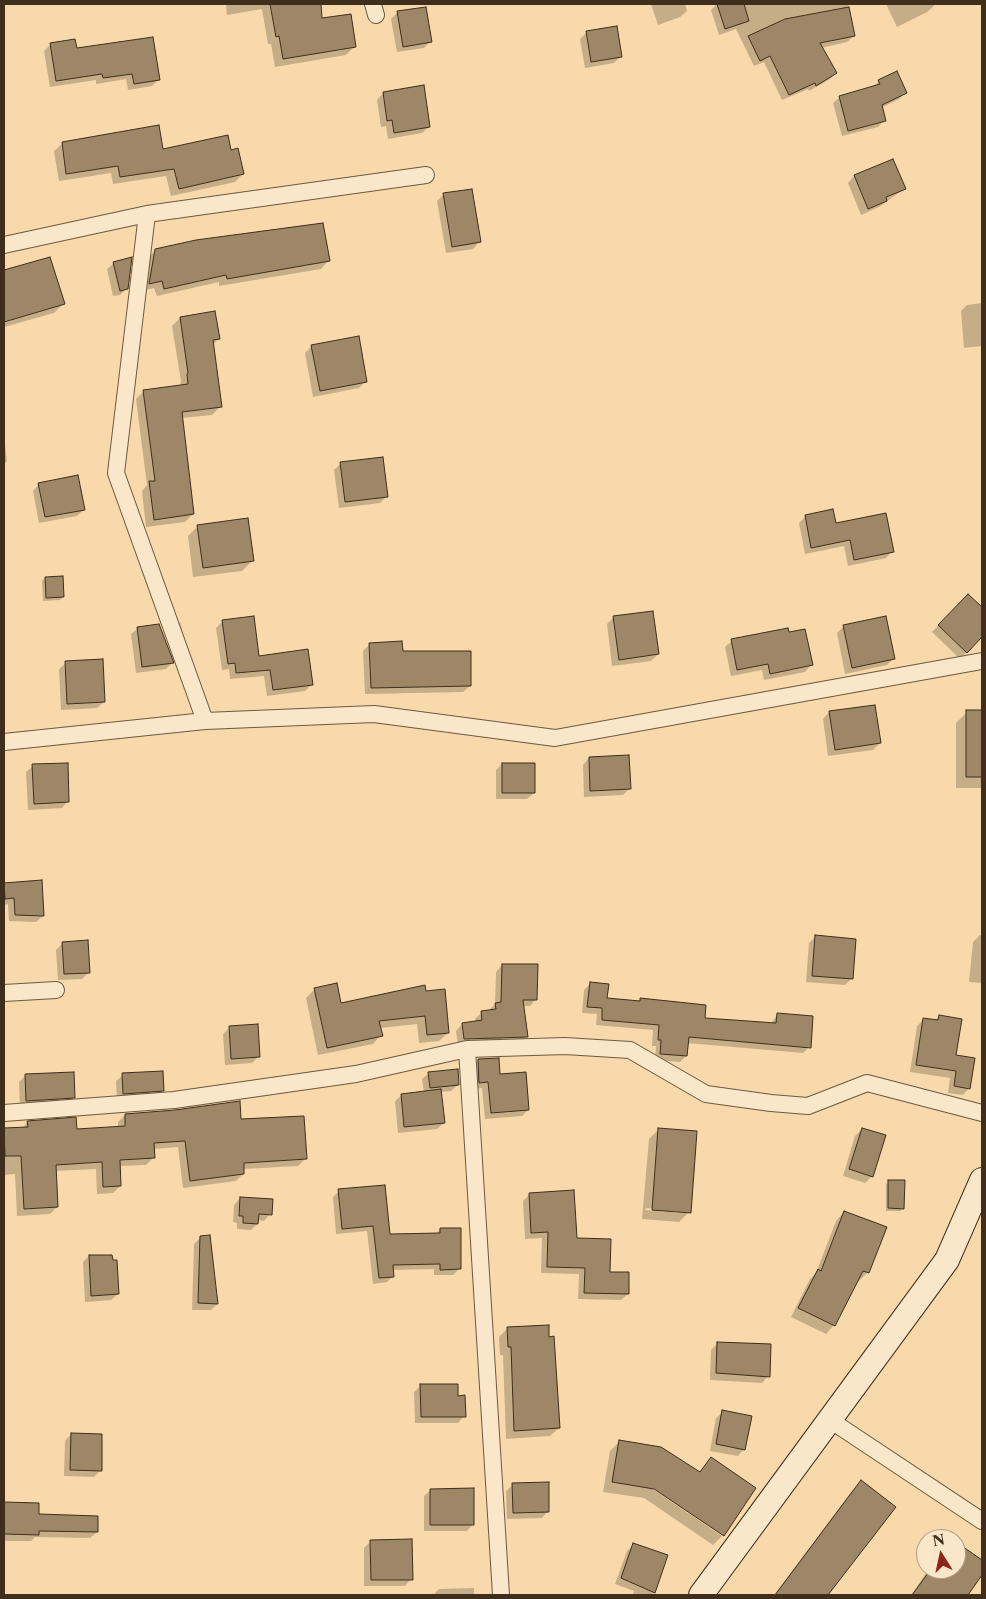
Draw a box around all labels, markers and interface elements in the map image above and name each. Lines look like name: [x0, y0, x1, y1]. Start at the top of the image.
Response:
north arrow: [916, 1529, 966, 1579]
text: N: [931, 1530, 946, 1550]

